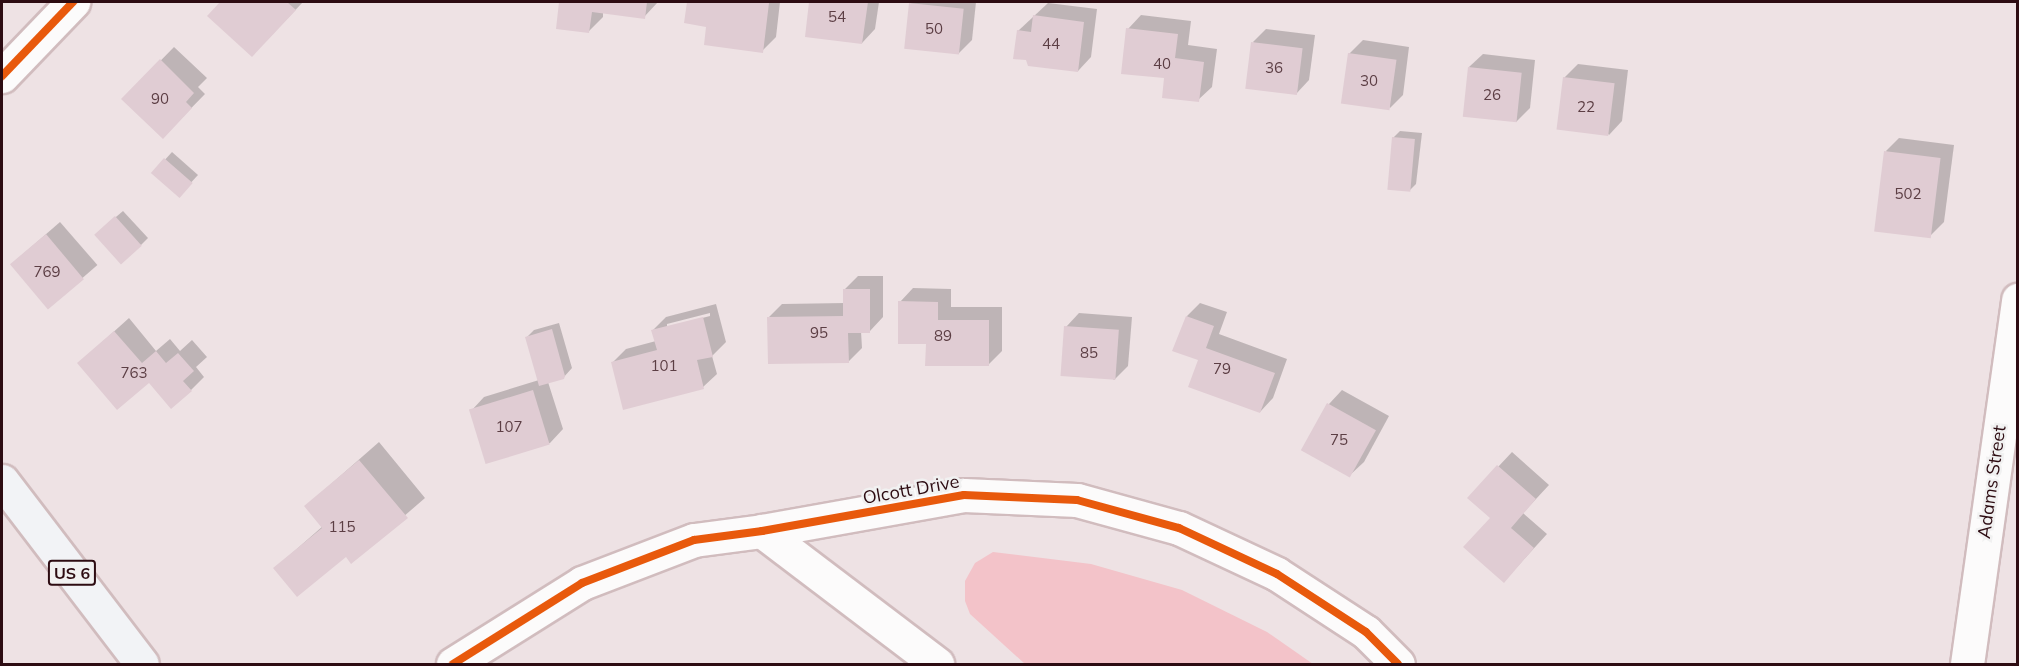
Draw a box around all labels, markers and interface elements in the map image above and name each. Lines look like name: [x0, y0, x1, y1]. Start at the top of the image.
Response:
house number: 54: [828, 8, 846, 26]
house number: 50: [925, 20, 943, 38]
house number: 44: [1042, 35, 1060, 53]
house number: 40: [1153, 55, 1171, 73]
house number: 36: [1265, 59, 1283, 77]
house number: 30: [1360, 72, 1378, 90]
house number: 26: [1483, 86, 1501, 104]
house number: 90: [151, 90, 169, 108]
house number: 22: [1577, 98, 1595, 116]
house number: 502: [1895, 185, 1921, 203]
house number: 769: [34, 263, 60, 281]
house number: 95: [810, 324, 828, 342]
house number: 89: [934, 327, 952, 345]
house number: 85: [1080, 344, 1098, 362]
house number: 101: [651, 357, 677, 375]
house number: 79: [1213, 360, 1231, 378]
house number: 763: [121, 364, 147, 382]
house number: 107: [496, 418, 522, 436]
street label: Adams Street: [1973, 424, 2011, 540]
house number: 75: [1330, 431, 1348, 449]
street label: Olcott Drive: [861, 471, 961, 509]
house number: 115: [329, 518, 355, 536]
road number: US 6: [46, 560, 98, 586]

